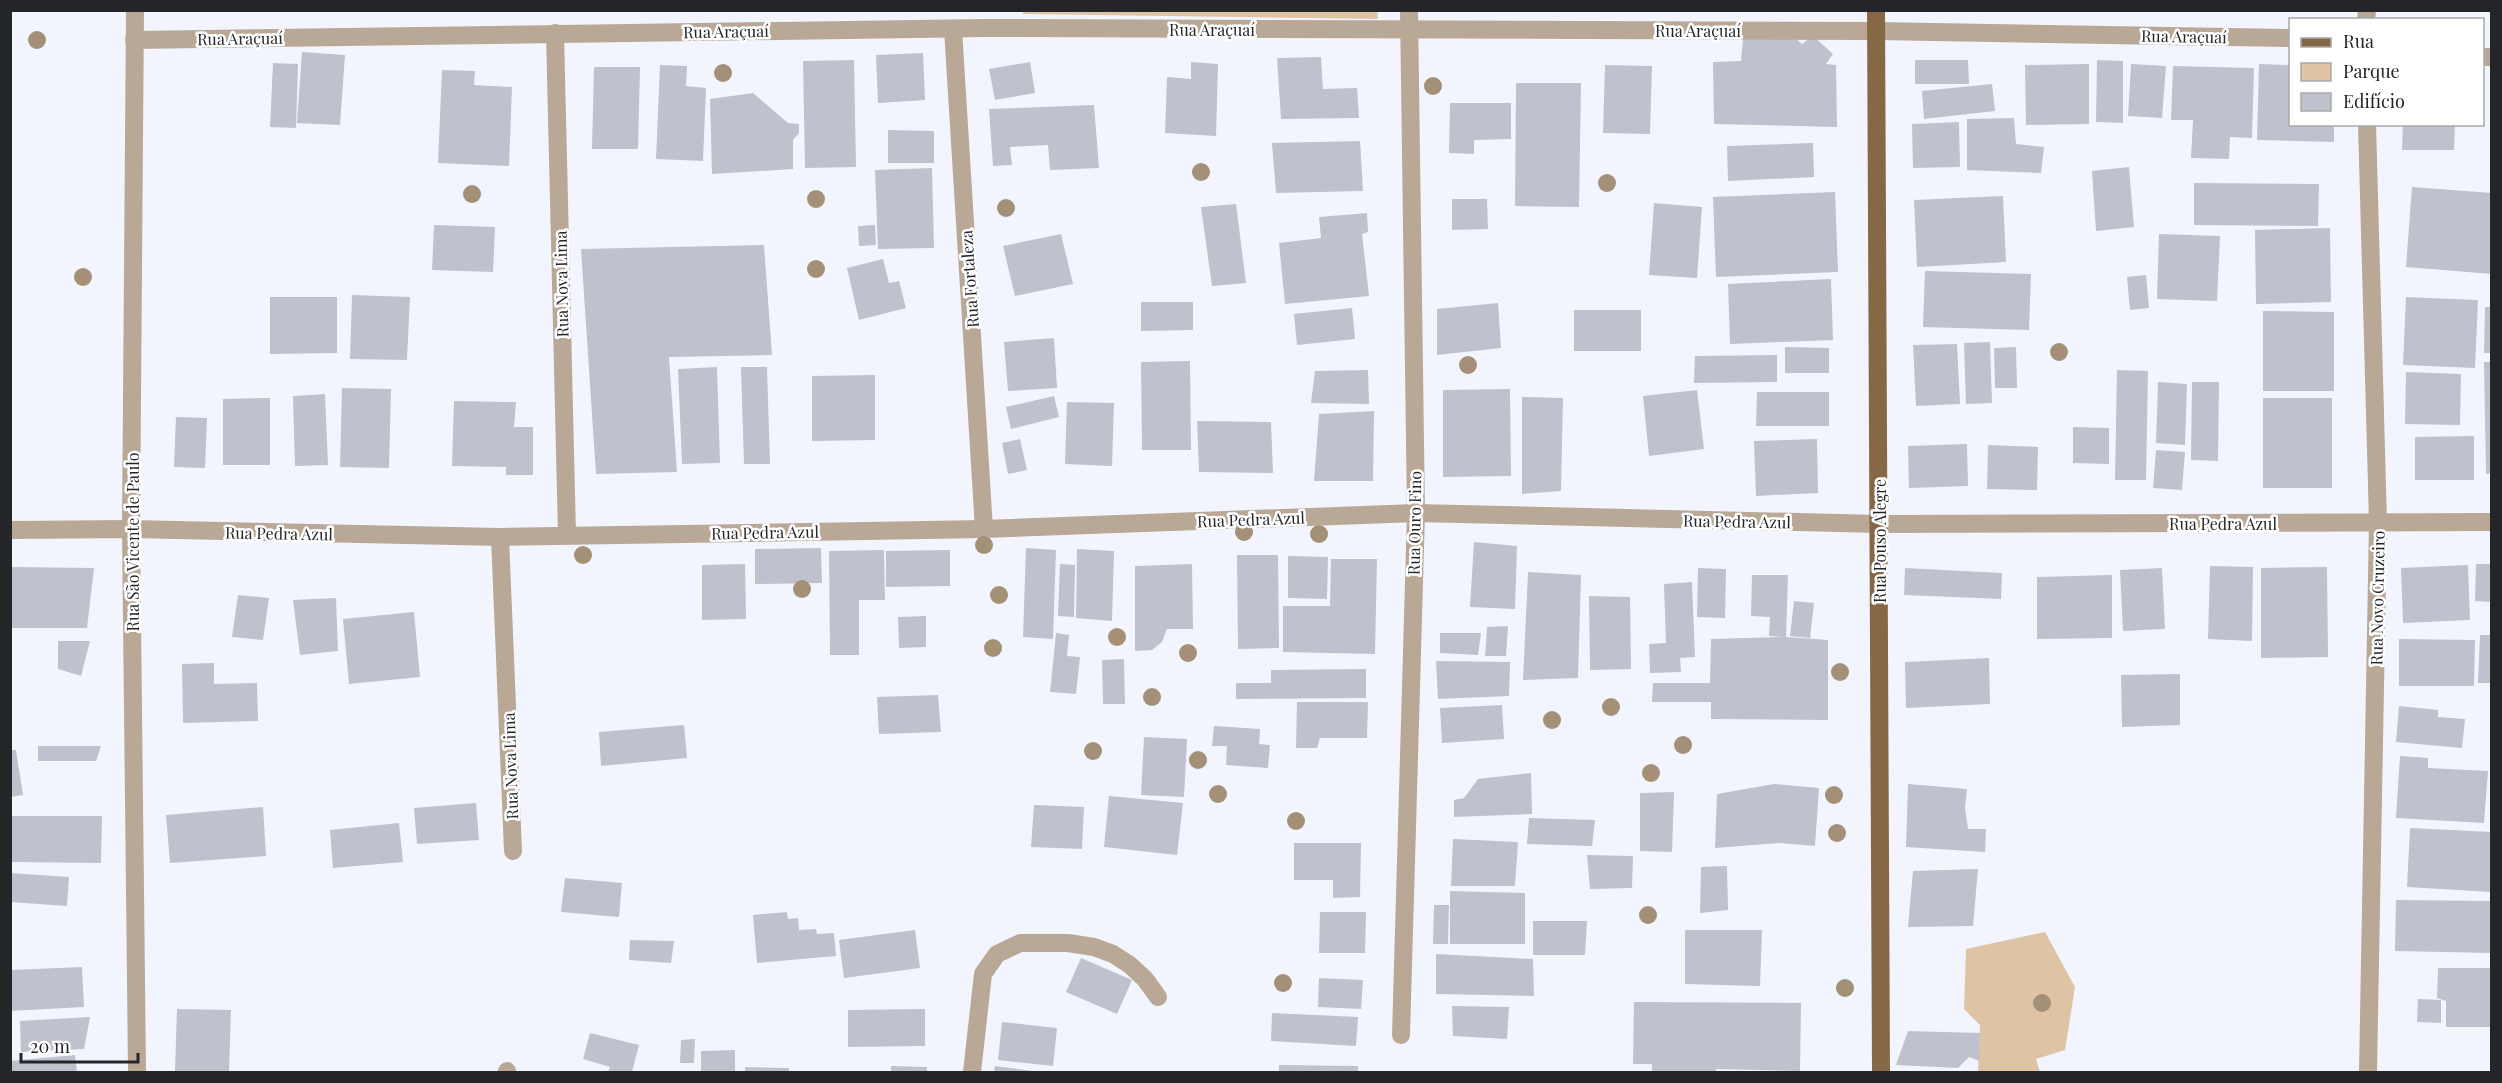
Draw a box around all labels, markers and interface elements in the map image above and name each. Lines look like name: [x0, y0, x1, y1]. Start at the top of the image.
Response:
legend: [2289, 18, 2484, 126]
street label: Rua Araçuaí: [1169, 19, 1255, 40]
street label: Rua Araçuaí: [683, 20, 769, 42]
street label: Rua Araçuaí: [1655, 20, 1741, 41]
street label: Rua Araçuaí: [2141, 25, 2227, 47]
street label: Rua Araçuaí: [197, 27, 283, 49]
text: Rua: [2343, 29, 2374, 53]
text: Parque: [2343, 59, 2400, 83]
text: Edifício: [2343, 89, 2405, 113]
street label: Rua Fortaleza: [955, 229, 983, 328]
street label: Rua Nova Lima: [550, 230, 572, 338]
street label: Rua São Vicente de Paulo: [122, 452, 143, 631]
street label: Rua Ouro Fino: [1403, 470, 1425, 575]
street label: Rua Pouso Alegre: [1869, 479, 1890, 603]
street label: Rua Pedra Azul: [1197, 507, 1306, 531]
street label: Rua Pedra Azul: [1683, 510, 1792, 532]
street label: Rua Pedra Azul: [2169, 513, 2277, 534]
street label: Rua Pedra Azul: [711, 521, 820, 543]
street label: Rua Pedra Azul: [225, 522, 334, 544]
street label: Rua Novo Cruzeiro: [2365, 530, 2389, 666]
street label: Rua Nova Lima: [498, 712, 522, 820]
scale bar: [21, 1026, 138, 1064]
text: 20 m: [30, 1034, 70, 1058]

